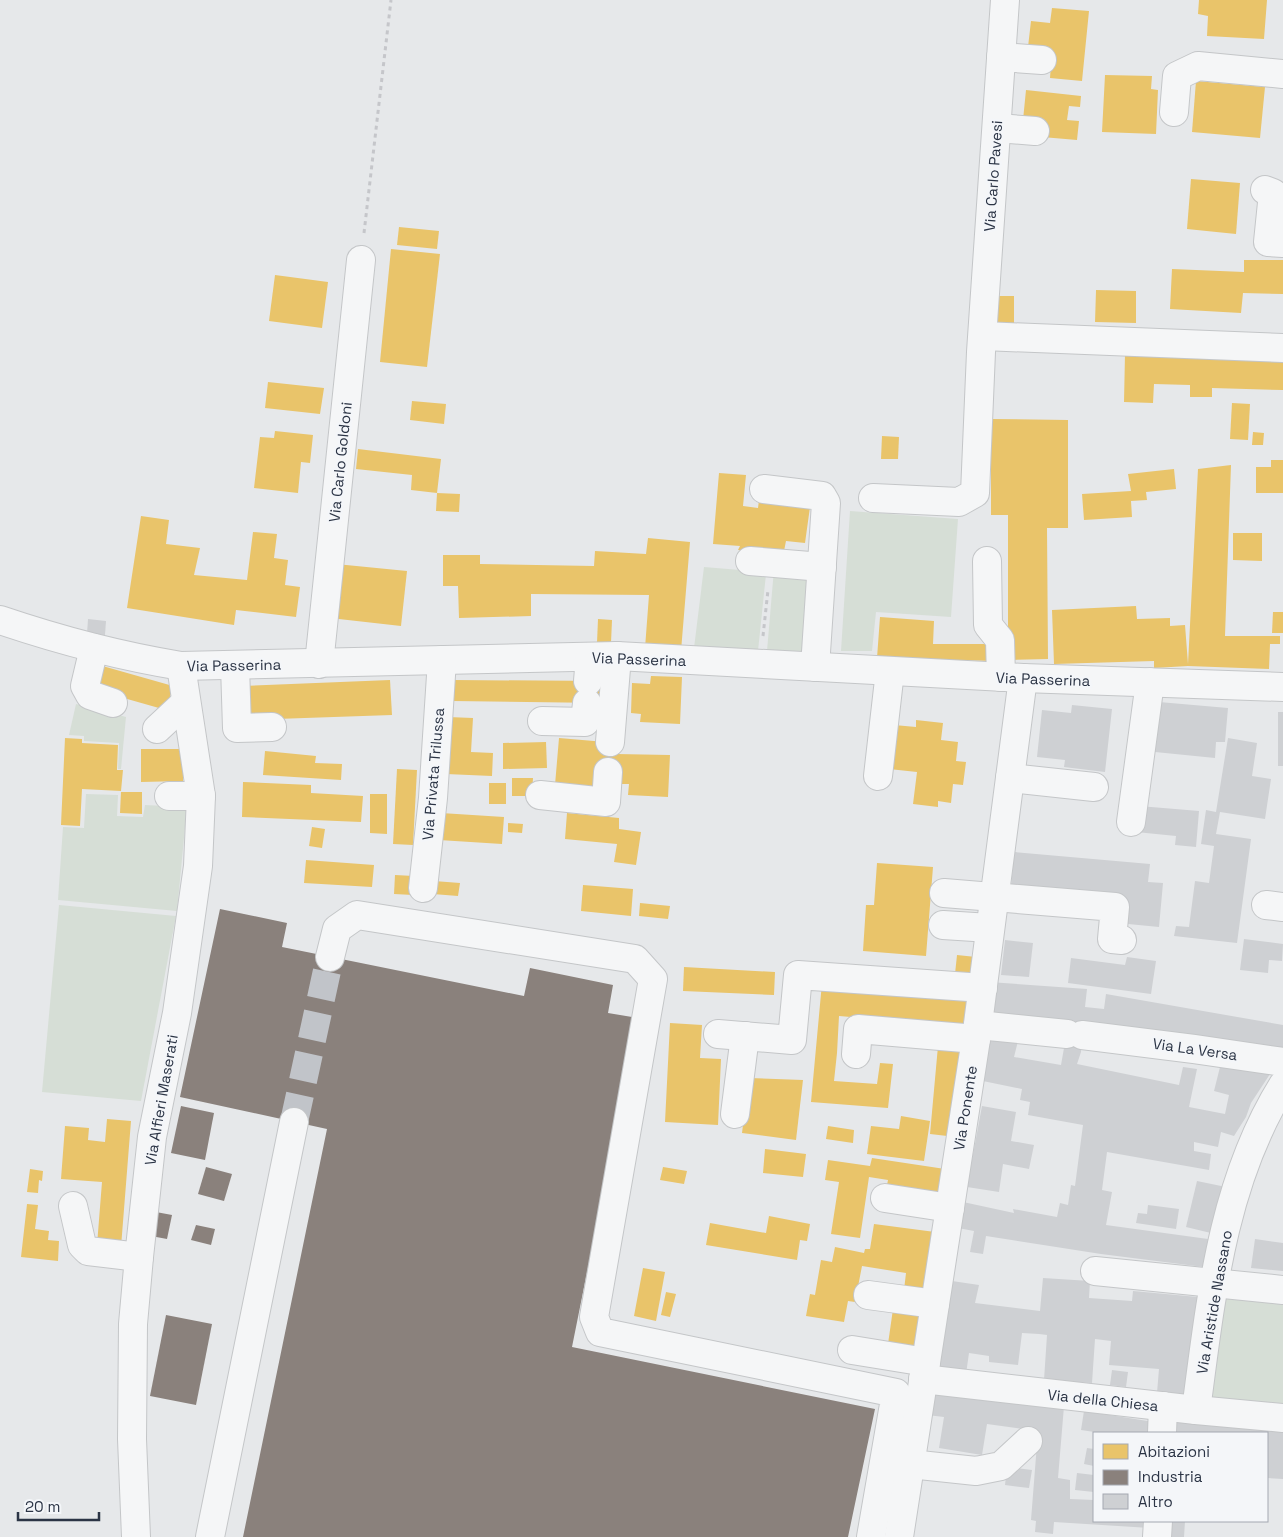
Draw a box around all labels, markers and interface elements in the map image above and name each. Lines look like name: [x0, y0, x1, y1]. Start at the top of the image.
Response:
street label: Via Carlo Pavesi: [980, 120, 1006, 232]
street label: Via Carlo Goldoni: [324, 401, 356, 523]
street label: Via Passerina: [591, 648, 687, 670]
street label: Via Passerina: [186, 655, 282, 675]
street label: Via Passerina: [995, 668, 1091, 690]
street label: Via Privata Trilussa: [418, 707, 448, 841]
street label: Via Alfieri Maserati: [140, 1033, 182, 1167]
street label: Via La Versa: [1151, 1034, 1239, 1064]
street label: Via Ponente: [949, 1064, 981, 1152]
street label: Via Aristide Nassano: [1192, 1228, 1236, 1376]
street label: Via della Chiesa: [1046, 1385, 1160, 1415]
legend: [1093, 1432, 1268, 1522]
text: Abitazioni: [1138, 1442, 1210, 1461]
text: Industria: [1138, 1467, 1203, 1486]
scale bar: [18, 1490, 99, 1522]
text: Altro: [1138, 1492, 1173, 1511]
text: 20 m: [25, 1497, 60, 1516]

